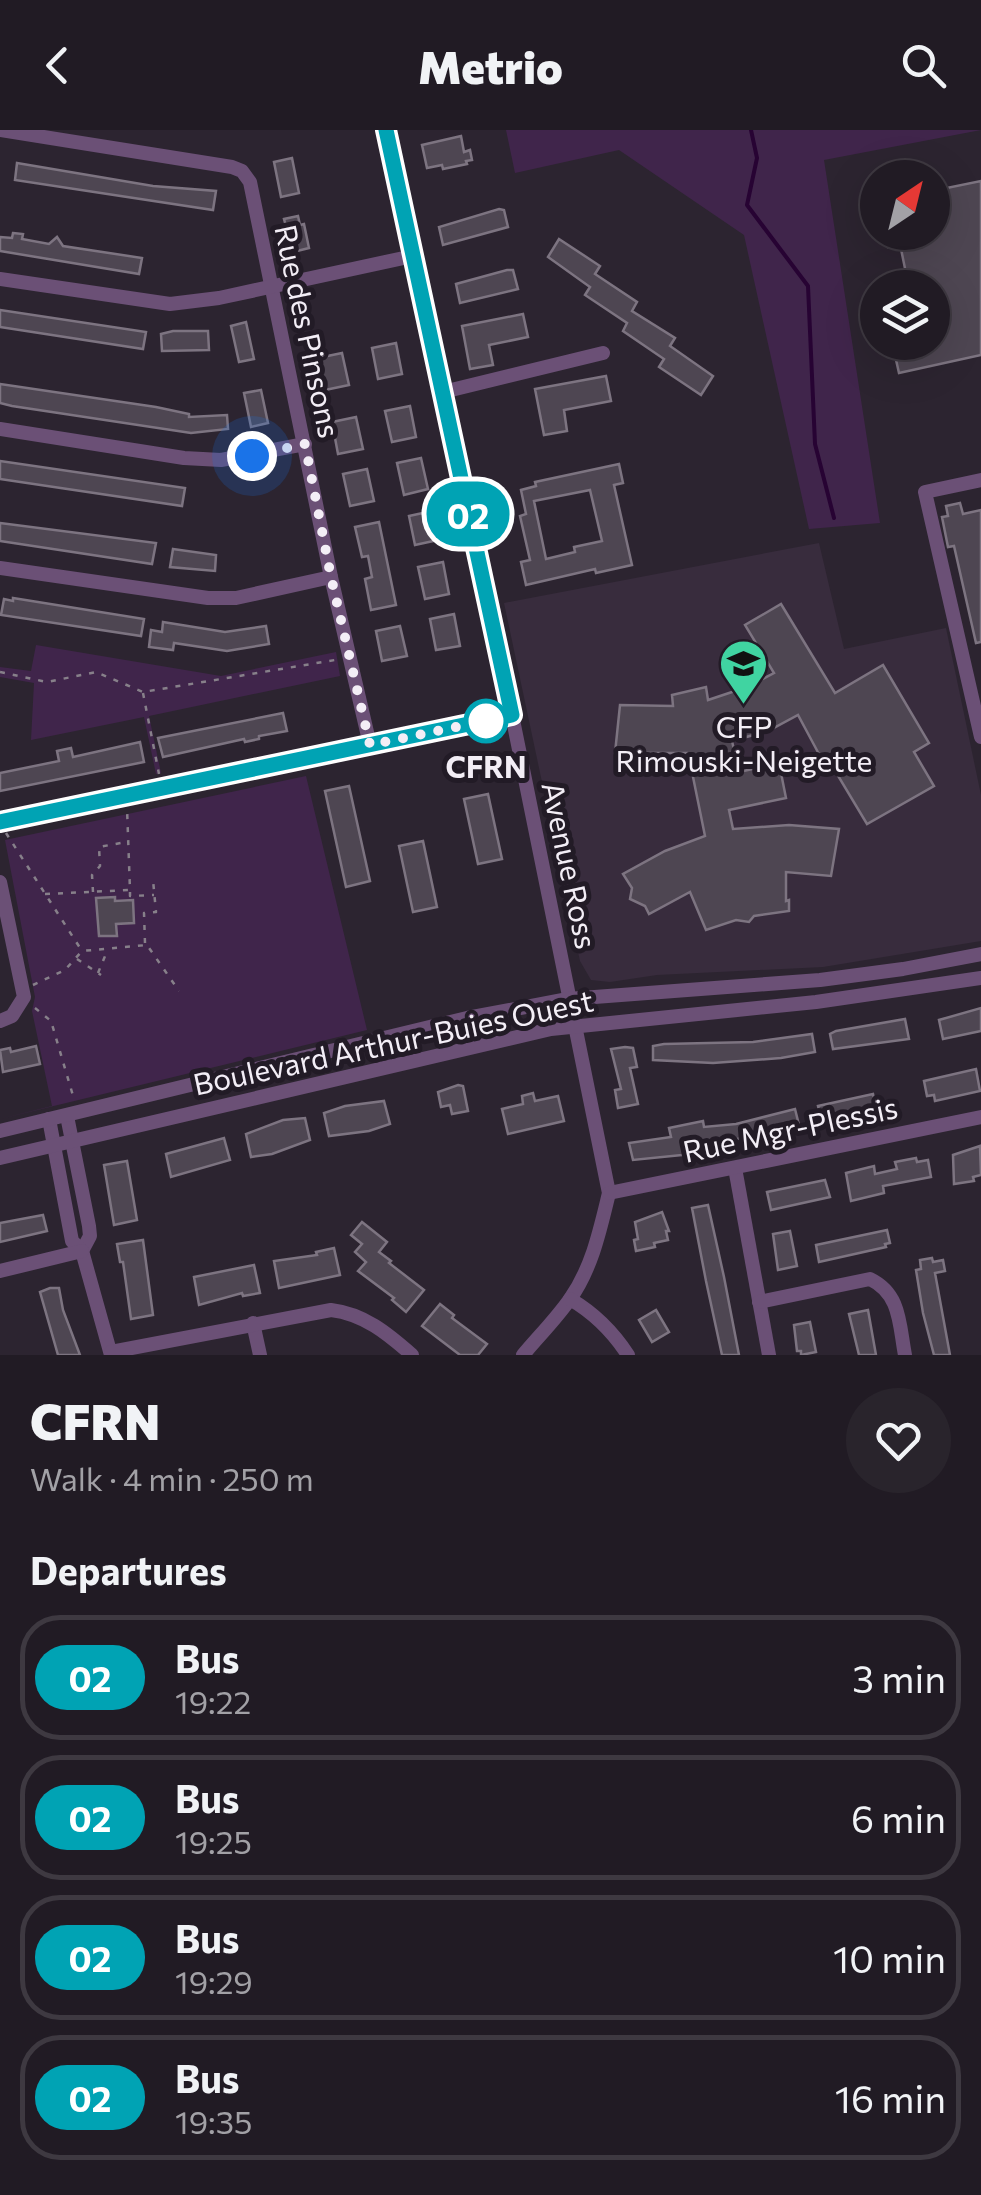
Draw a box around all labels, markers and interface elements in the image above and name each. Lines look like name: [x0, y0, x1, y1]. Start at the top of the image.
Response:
icon: back: [30, 38, 85, 93]
text: Metrio: [418, 38, 563, 93]
icon: search: [896, 38, 951, 93]
north arrow: [860, 160, 950, 250]
map controls: [860, 160, 950, 360]
street label: Rue des Pinsons: [268, 221, 350, 441]
button: layers: [860, 270, 950, 360]
your location: [227, 431, 277, 481]
line badge: 02: [423, 482, 513, 546]
text: 02: [447, 493, 489, 536]
school or university icon: CFP Rimouski-Neigette: [718, 638, 770, 706]
marker: CFRN: [465, 700, 507, 742]
place label: CFP Rimouski-Neigette: [616, 707, 872, 778]
place label: CFRN: [445, 747, 527, 784]
street label: Avenue Ross: [535, 778, 607, 952]
street label: Boulevard Arthur-Buies Ouest: [190, 980, 596, 1102]
street label: Rue Mgr-Plessis: [679, 1087, 901, 1169]
button: heart: [846, 1388, 951, 1493]
text: CFRN: [30, 1391, 160, 1450]
text: Walk · 4 min · 250 m: [30, 1458, 314, 1498]
text: Departures: [30, 1546, 227, 1593]
text: Bus: [175, 1634, 240, 1681]
text: 3 min: [852, 1654, 946, 1701]
text: 02: [69, 1656, 111, 1699]
text: 19:22: [175, 1681, 251, 1721]
text: Bus: [175, 1774, 240, 1821]
text: 6 min: [851, 1794, 946, 1841]
text: 02: [69, 1796, 111, 1839]
text: 19:25: [175, 1821, 252, 1861]
text: Bus: [175, 1914, 240, 1961]
text: 10 min: [833, 1934, 946, 1981]
text: 02: [69, 1936, 111, 1979]
text: 19:29: [175, 1961, 253, 2001]
text: Bus: [175, 2054, 240, 2101]
text: 16 min: [835, 2074, 946, 2121]
text: 02: [69, 2076, 111, 2119]
text: 19:35: [175, 2101, 252, 2141]

